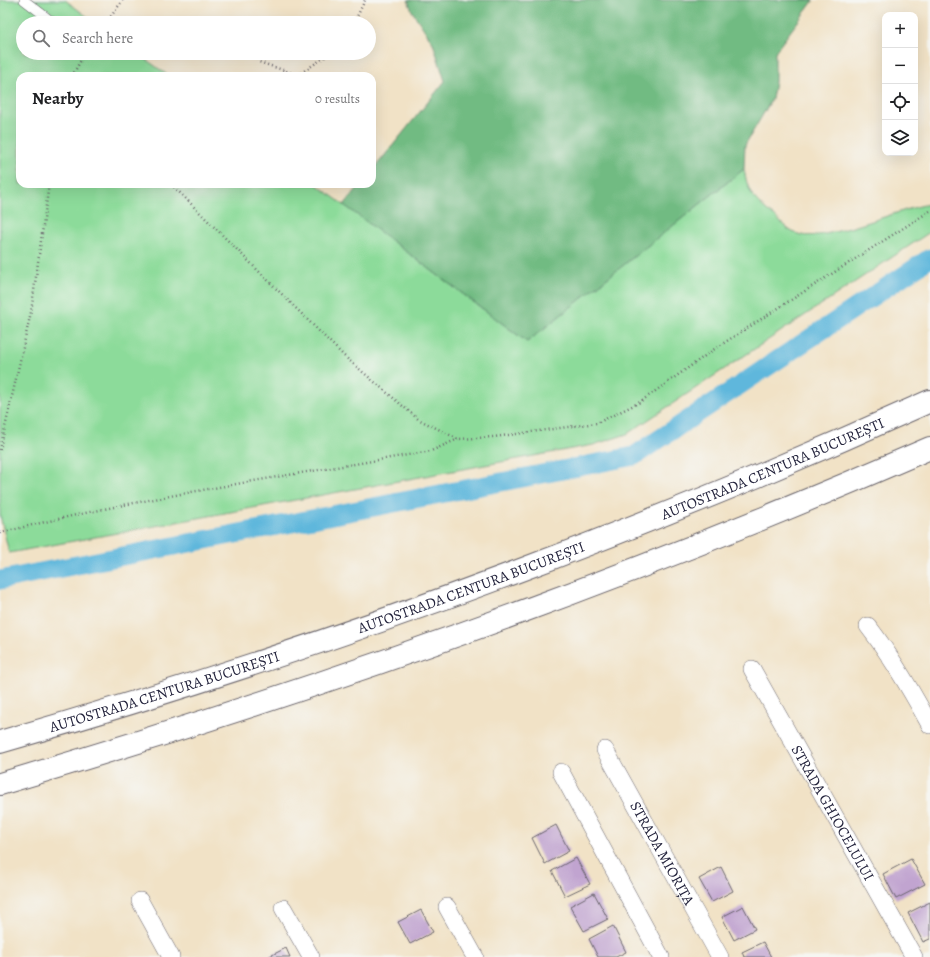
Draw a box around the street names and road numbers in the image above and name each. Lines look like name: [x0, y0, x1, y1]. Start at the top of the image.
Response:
street label: AUTOSTRADA CENTURA BUCUREȘTI: [657, 413, 887, 525]
street label: AUTOSTRADA CENTURA BUCUREȘTI: [354, 537, 587, 638]
street label: AUTOSTRADA CENTURA BUCUREȘTI: [46, 646, 282, 737]
street label: STRADA GHIOCELULUI: [787, 741, 879, 884]
street label: STRADA MIORIȚA: [625, 798, 699, 909]

